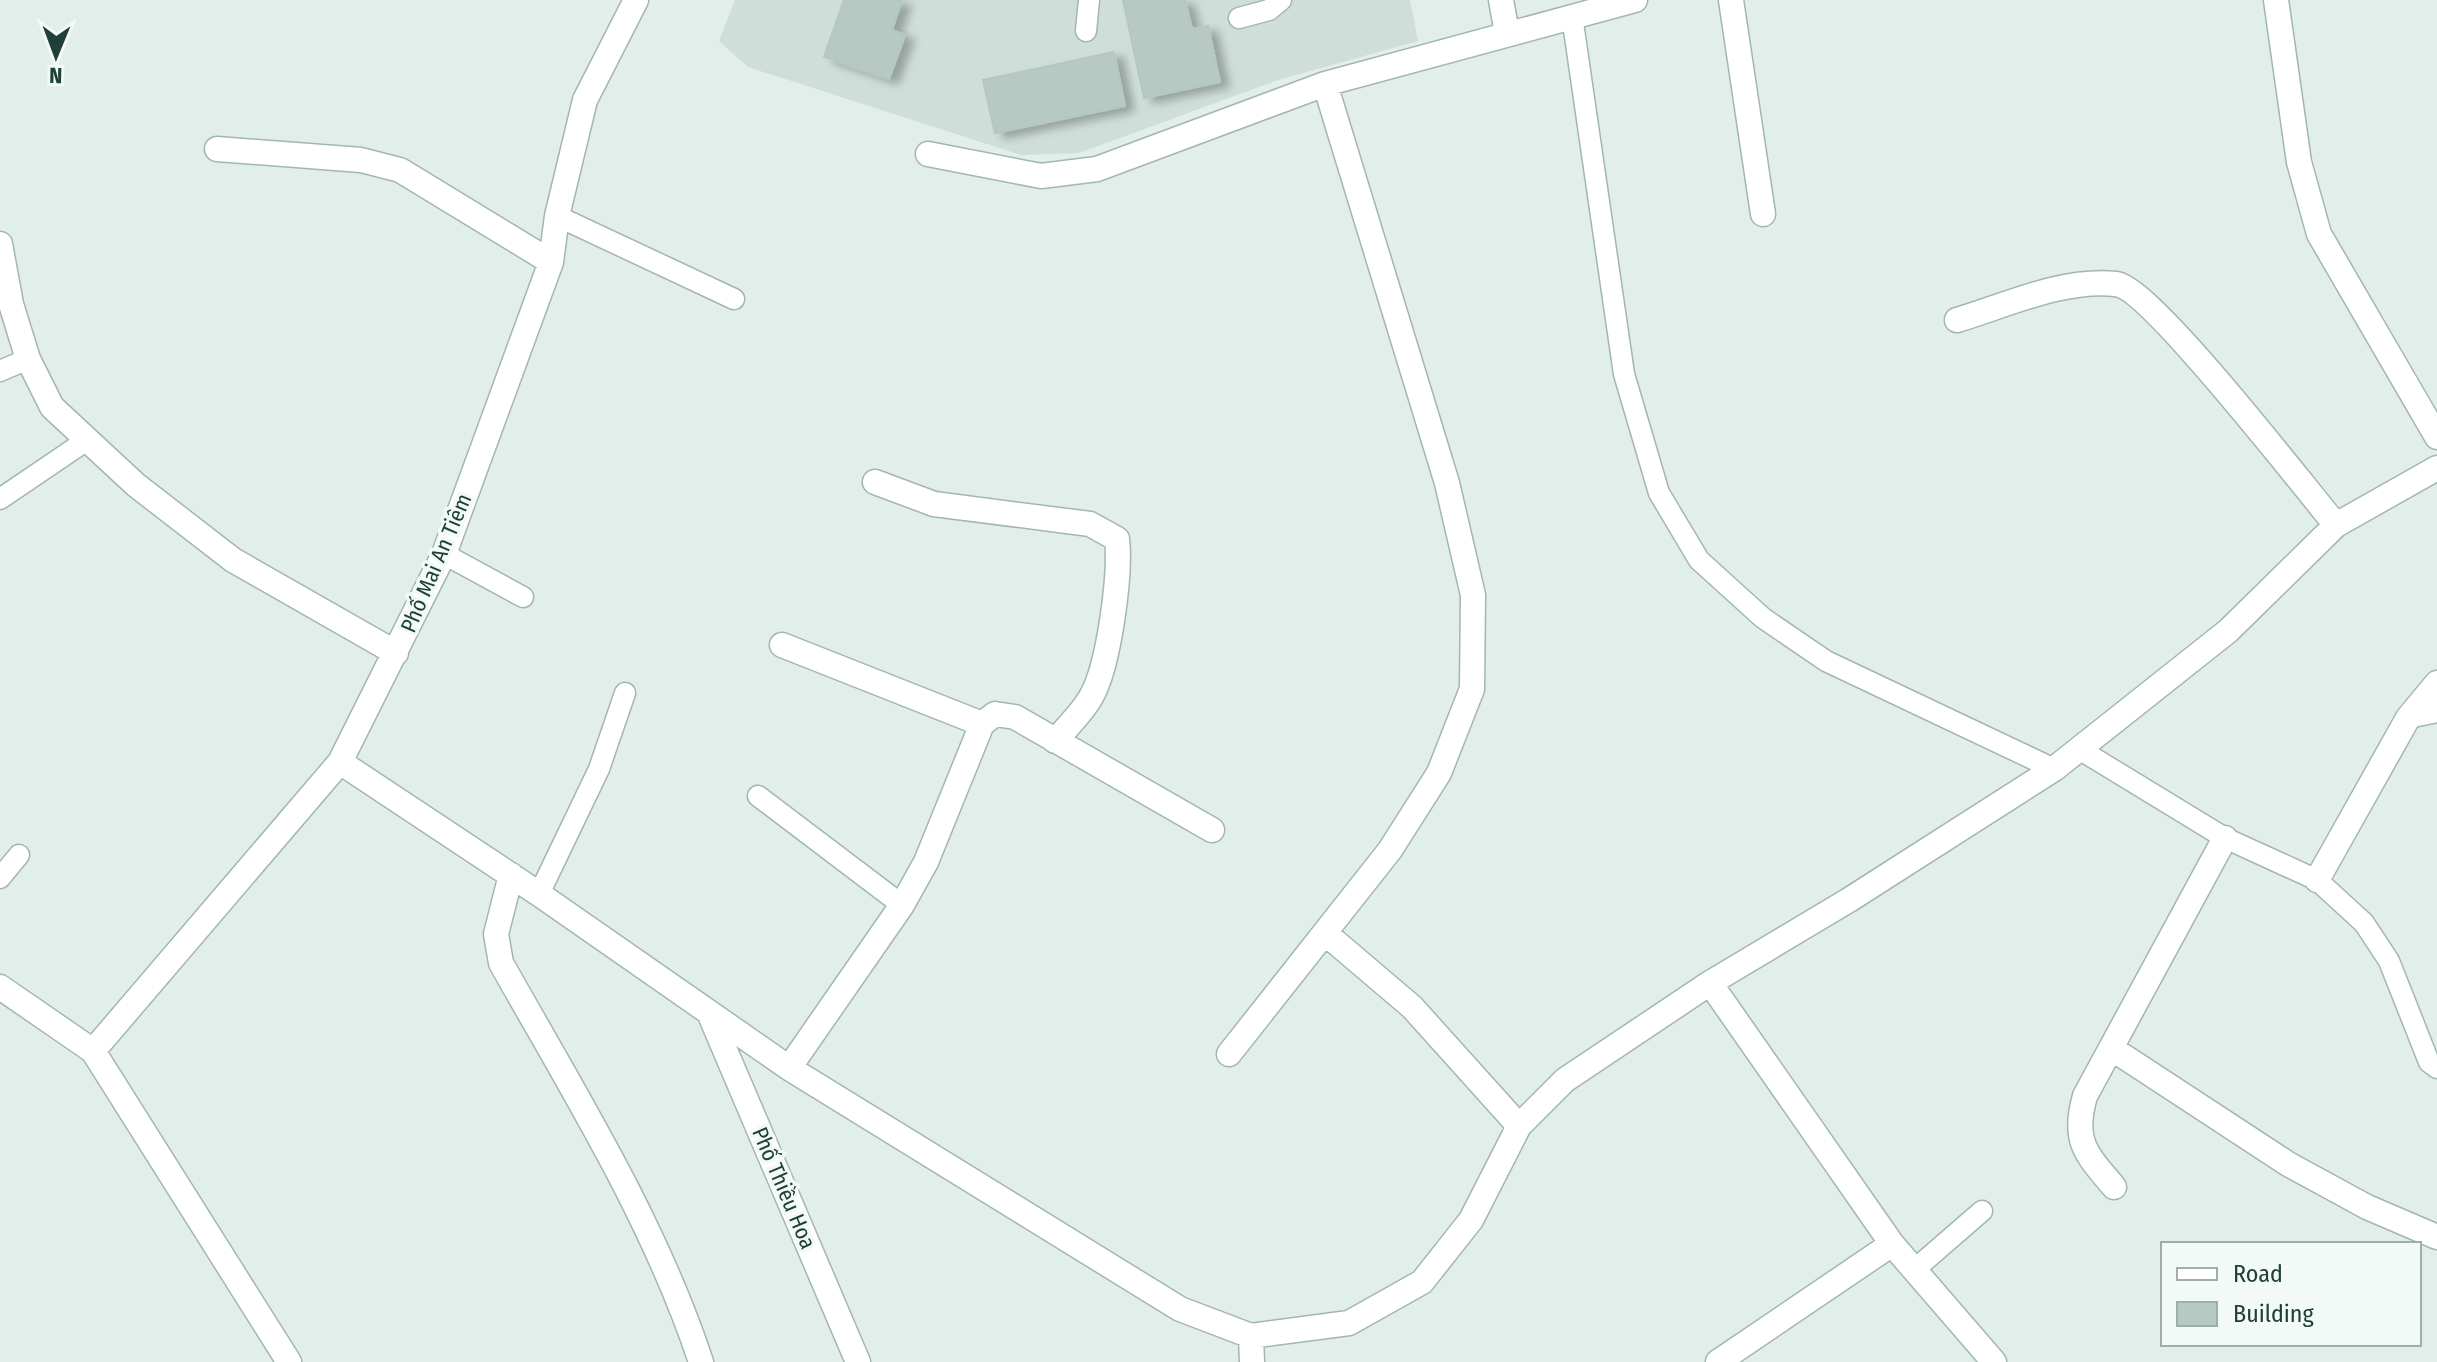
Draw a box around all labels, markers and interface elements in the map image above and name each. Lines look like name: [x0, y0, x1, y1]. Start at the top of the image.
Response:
north arrow: [16, 16, 96, 96]
text: N: [49, 62, 62, 89]
street label: Phố Mai An Tiêm: [395, 489, 477, 637]
street label: Phố Thiều Hoa: [746, 1123, 822, 1253]
legend: [2161, 1242, 2421, 1346]
text: Road: [2233, 1260, 2283, 1288]
text: Building: [2233, 1300, 2315, 1328]

